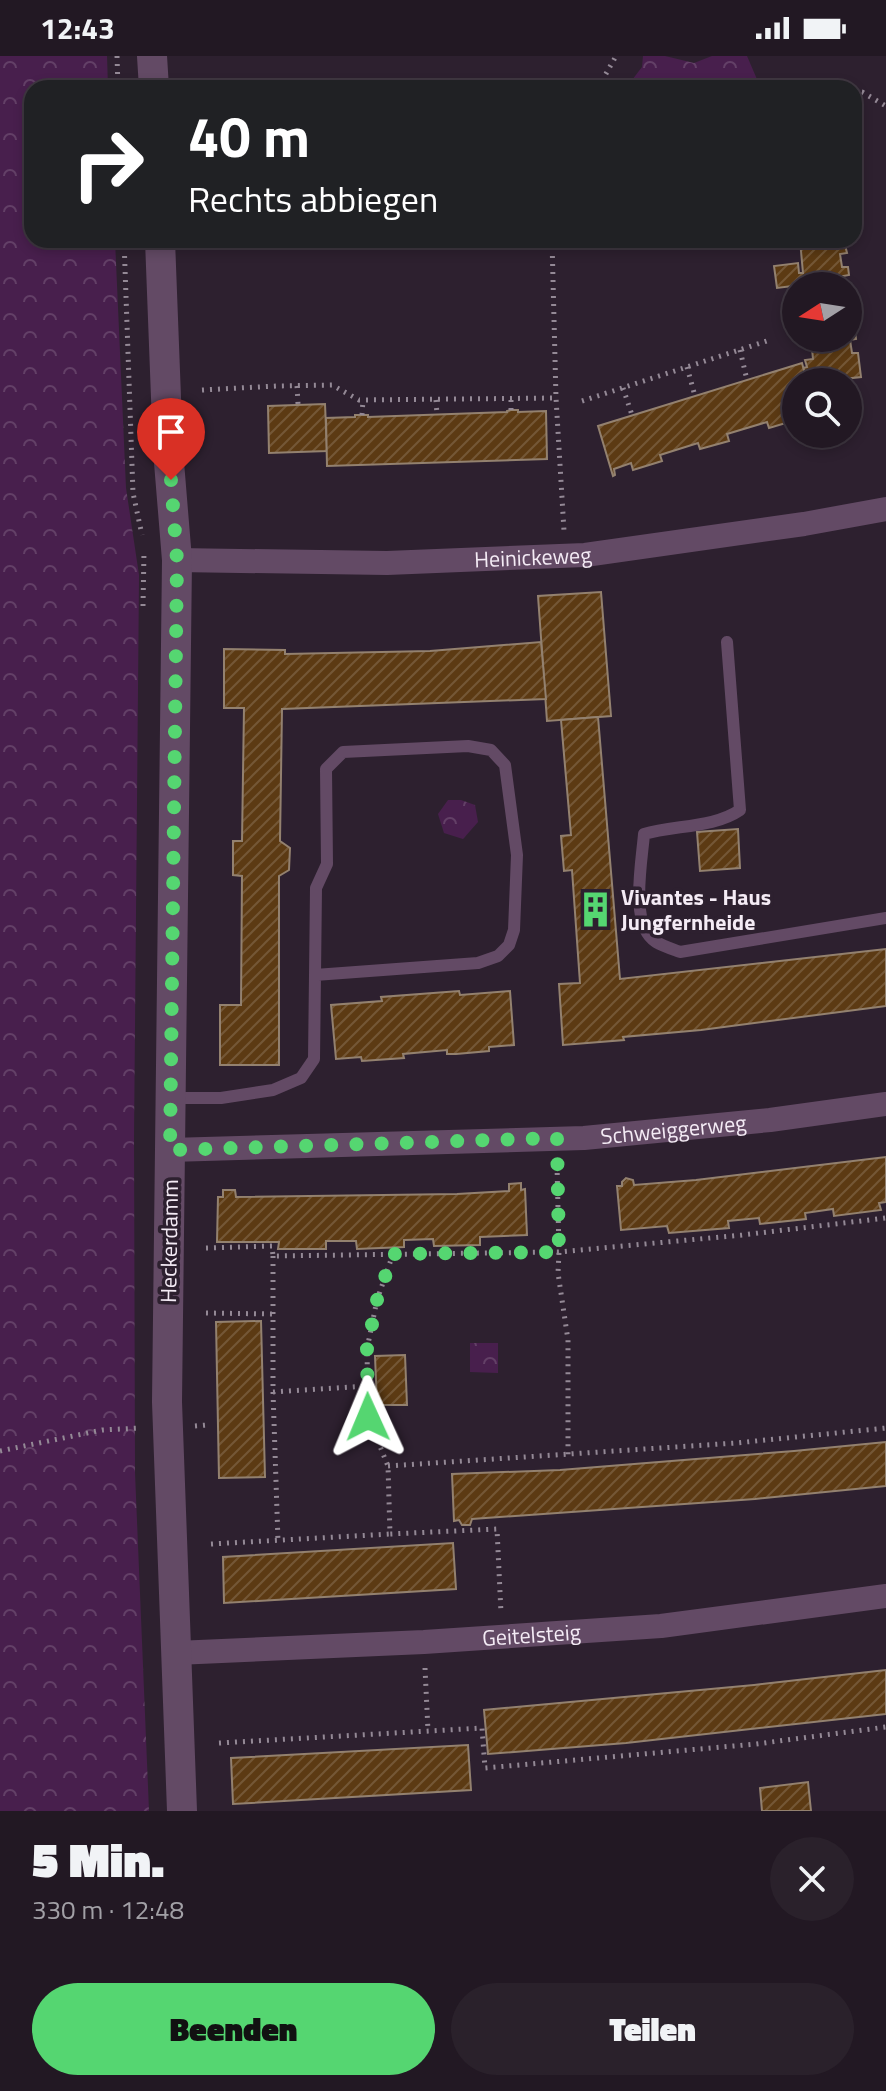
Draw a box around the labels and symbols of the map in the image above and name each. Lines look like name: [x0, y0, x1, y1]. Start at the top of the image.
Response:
north arrow: [782, 272, 862, 352]
pin: [137, 398, 205, 480]
street label: Heinickeweg: [474, 537, 594, 576]
place label: Vivantes - Haus Jungfernheide: [621, 880, 771, 939]
building icon: Vivantes - Haus Jungfernheide: [576, 891, 614, 929]
street label: Schweiggerweg: [599, 1105, 748, 1153]
street label: Heckerdamm: [151, 1179, 187, 1303]
position arrow: [326, 1375, 410, 1459]
street label: Geitelsteig: [481, 1614, 582, 1655]

